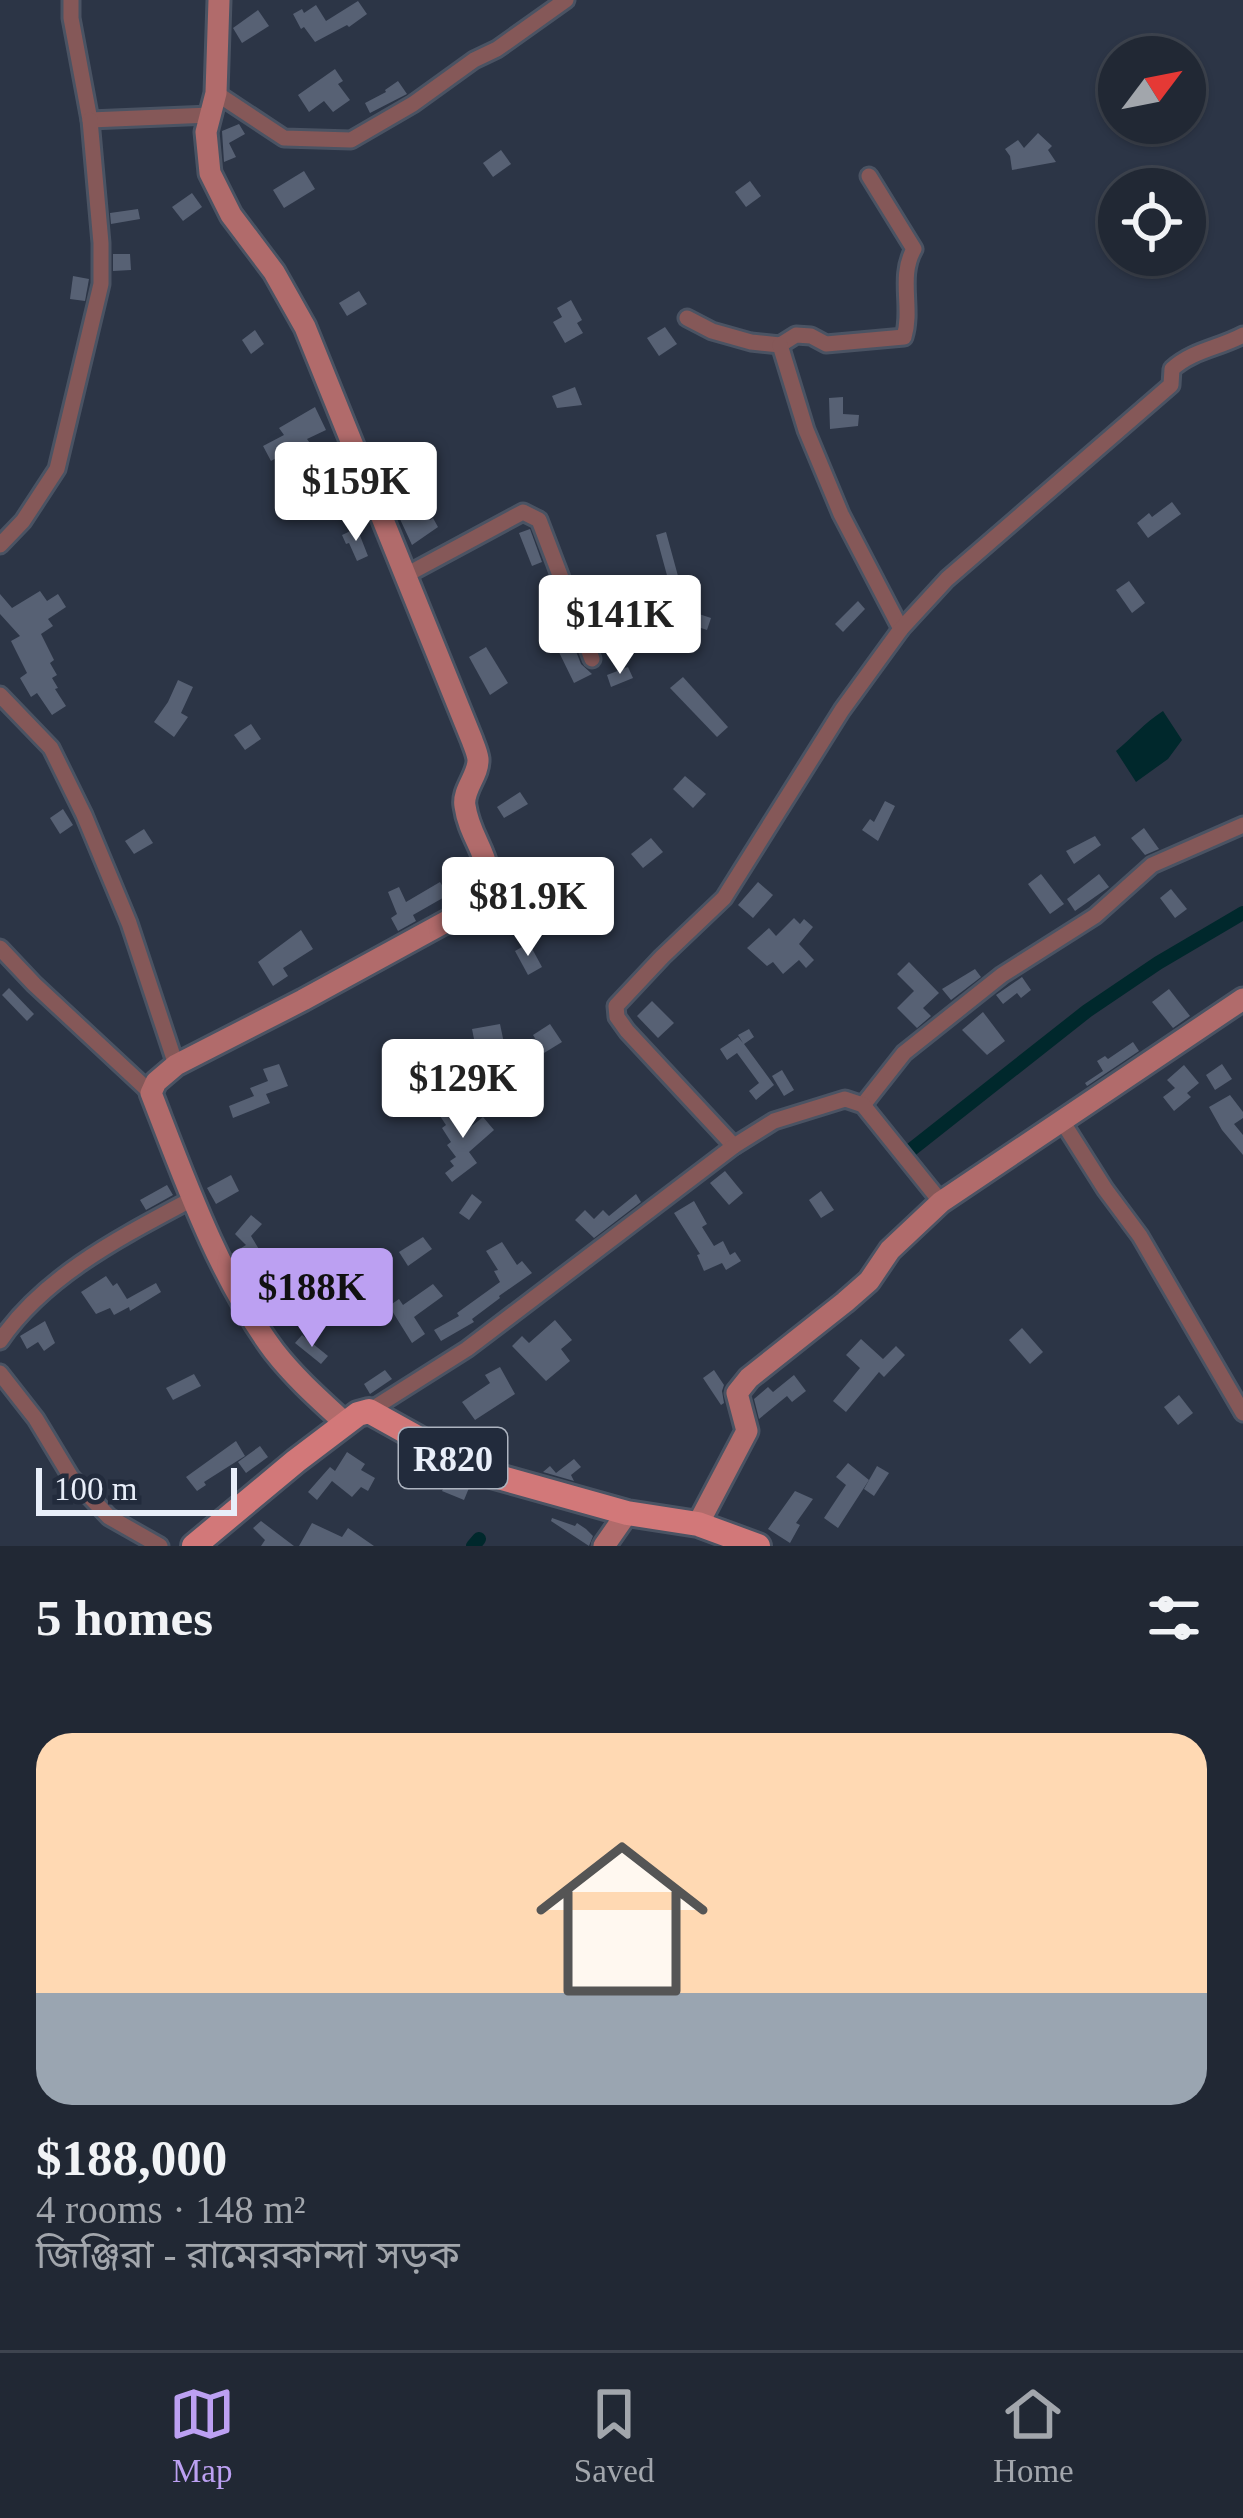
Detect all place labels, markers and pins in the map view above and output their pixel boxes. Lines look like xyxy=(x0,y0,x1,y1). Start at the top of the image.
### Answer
pin: $159K xyxy=(272,442,440,544)
pin: $141K xyxy=(536,575,704,677)
pin: $81.9K xyxy=(430,857,626,959)
pin: $129K xyxy=(379,1039,547,1141)
pin: $188K xyxy=(228,1248,396,1350)

